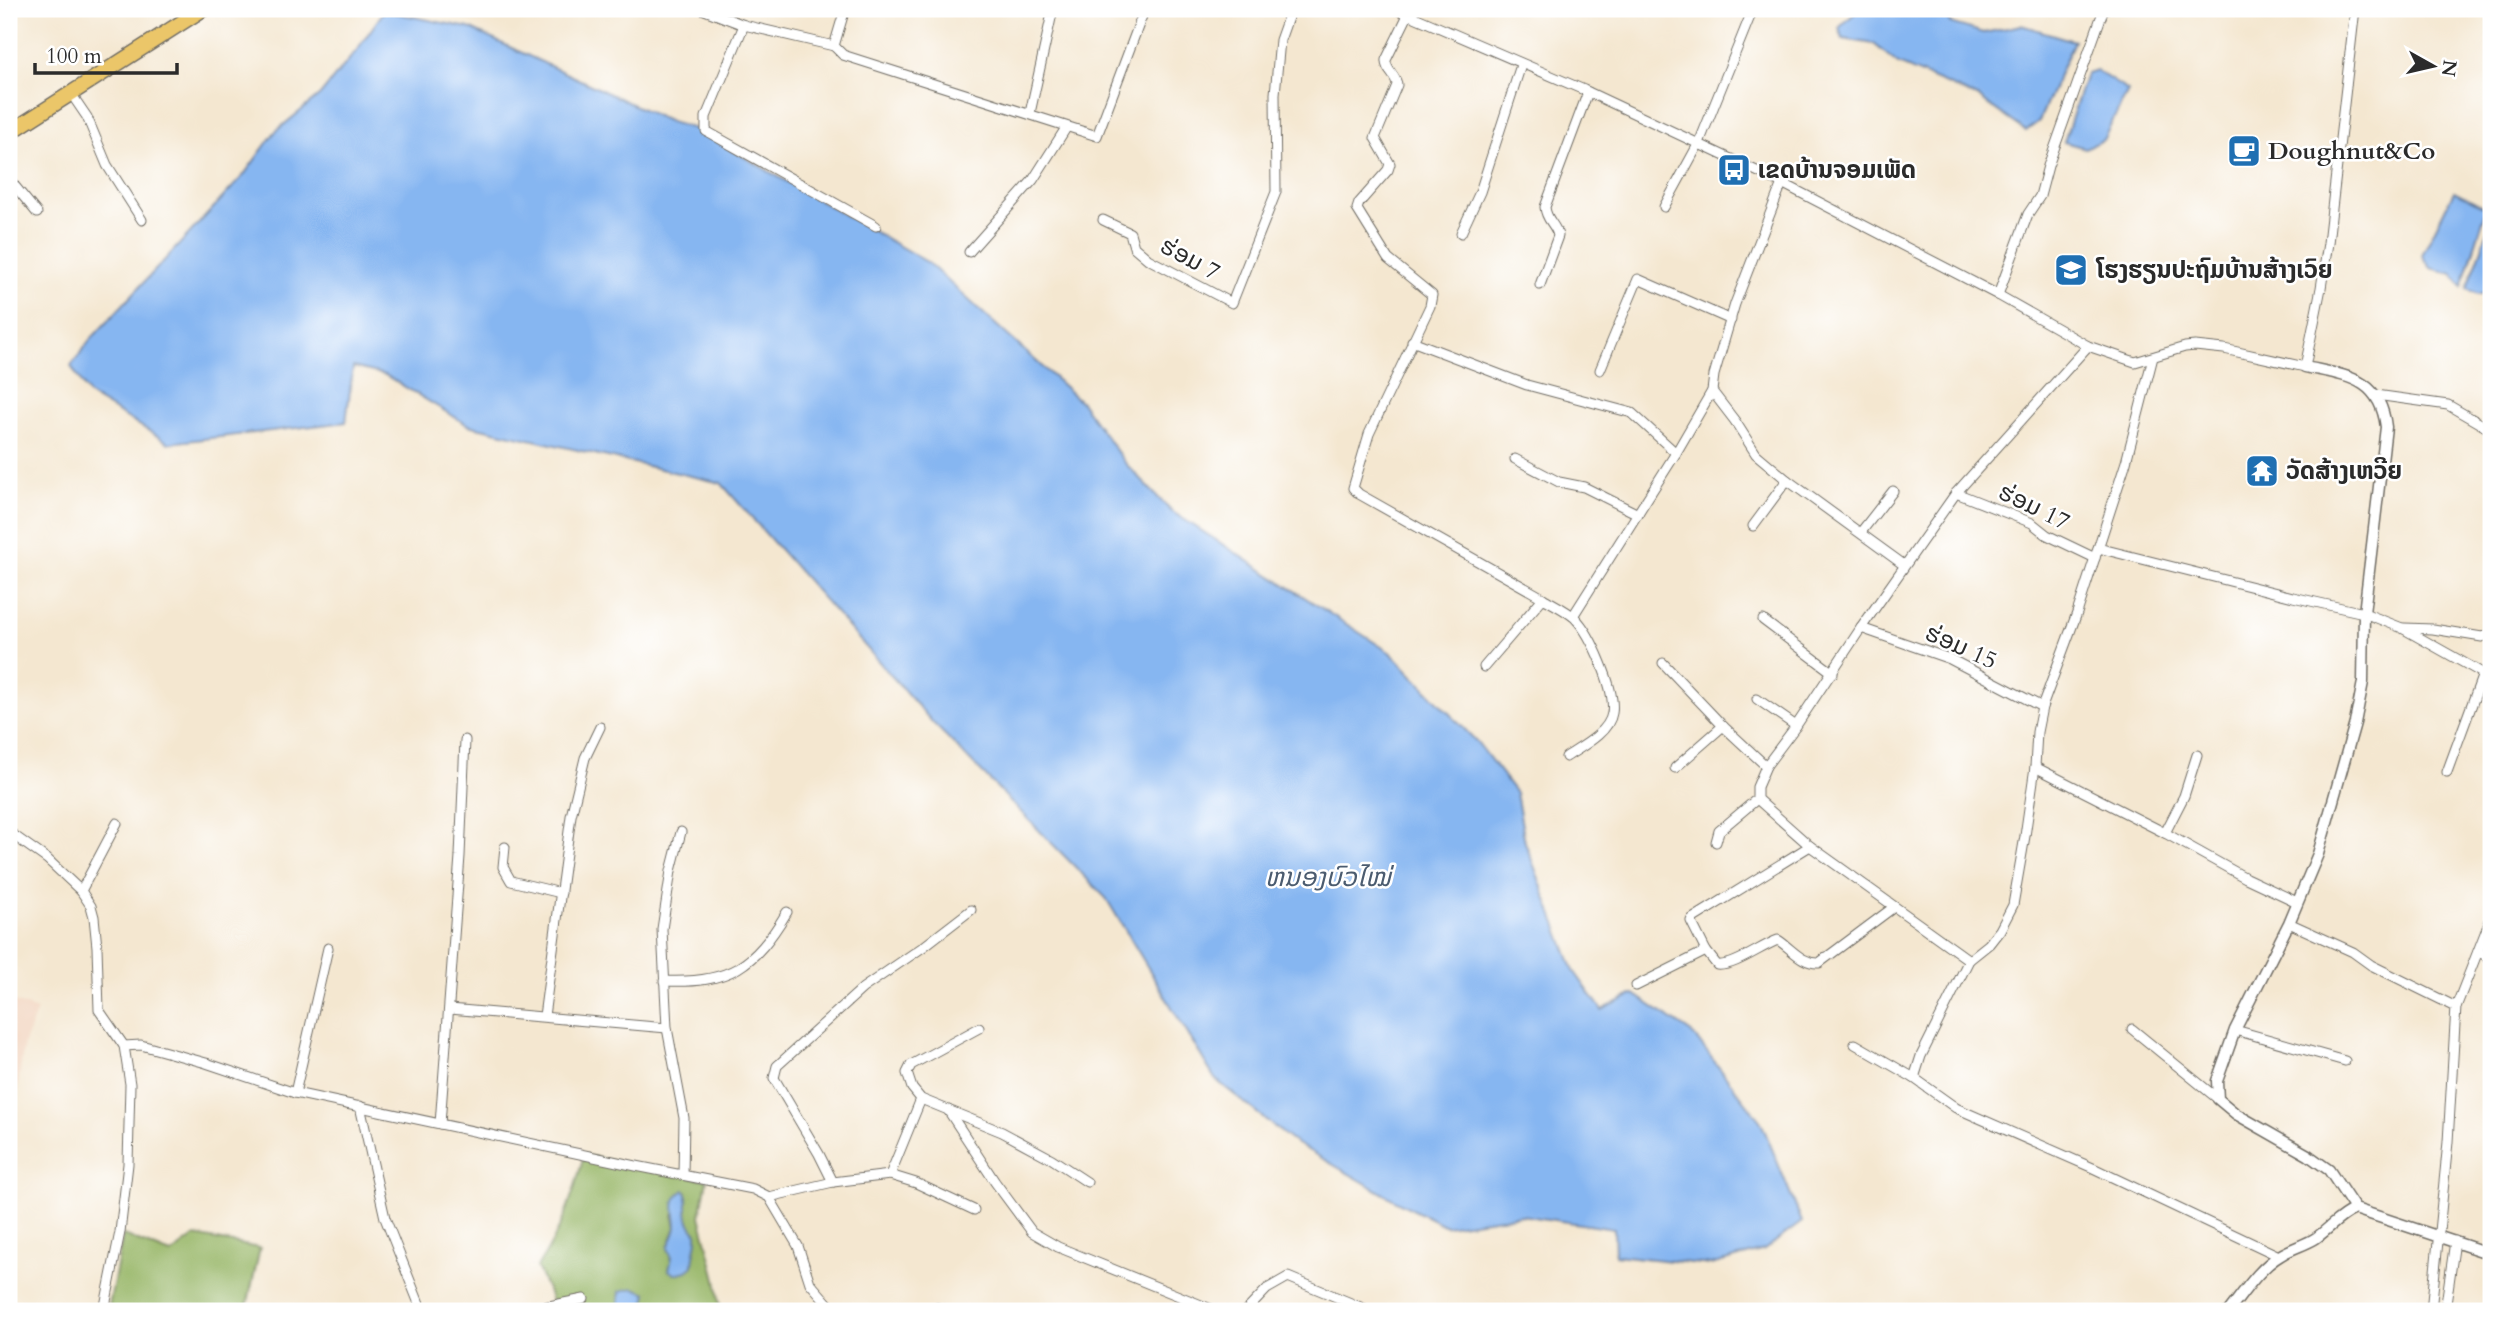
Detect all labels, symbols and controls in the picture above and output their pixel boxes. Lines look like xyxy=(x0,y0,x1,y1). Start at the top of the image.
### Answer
scale bar xyxy=(35,32,177,76)
north arrow xyxy=(2398,32,2468,102)
text: 100 m xyxy=(46,42,102,71)
text: N xyxy=(2435,58,2463,79)
cafe icon: Doughnut&Co xyxy=(2225,132,2263,170)
place label: Doughnut&Co xyxy=(2268,135,2435,168)
bus stop icon: ເຂດບ້ານຈອມເພັດ xyxy=(1715,151,1753,189)
place label: ເຂດບ້ານຈອມເພັດ xyxy=(1758,154,1916,187)
street label: ຮ່ອມ 7 xyxy=(1154,230,1226,288)
school or university icon: ໂຮງຮຽນປະຖົມບ້ານສ້າງເວົຍ xyxy=(2052,251,2090,289)
place label: ໂຮງຮຽນປະຖົມບ້ານສ້າງເວົຍ xyxy=(2095,254,2332,287)
temple icon: ວັດສ້າງເຫວີຍ xyxy=(2243,452,2281,490)
place label: ວັດສ້າງເຫວີຍ xyxy=(2286,455,2402,488)
street label: ຮ່ອມ 17 xyxy=(1993,476,2075,538)
street label: ຮ່ອມ 15 xyxy=(1920,617,2002,677)
water label: ຫນອງບົວໄໝ່ xyxy=(1265,860,1394,895)

